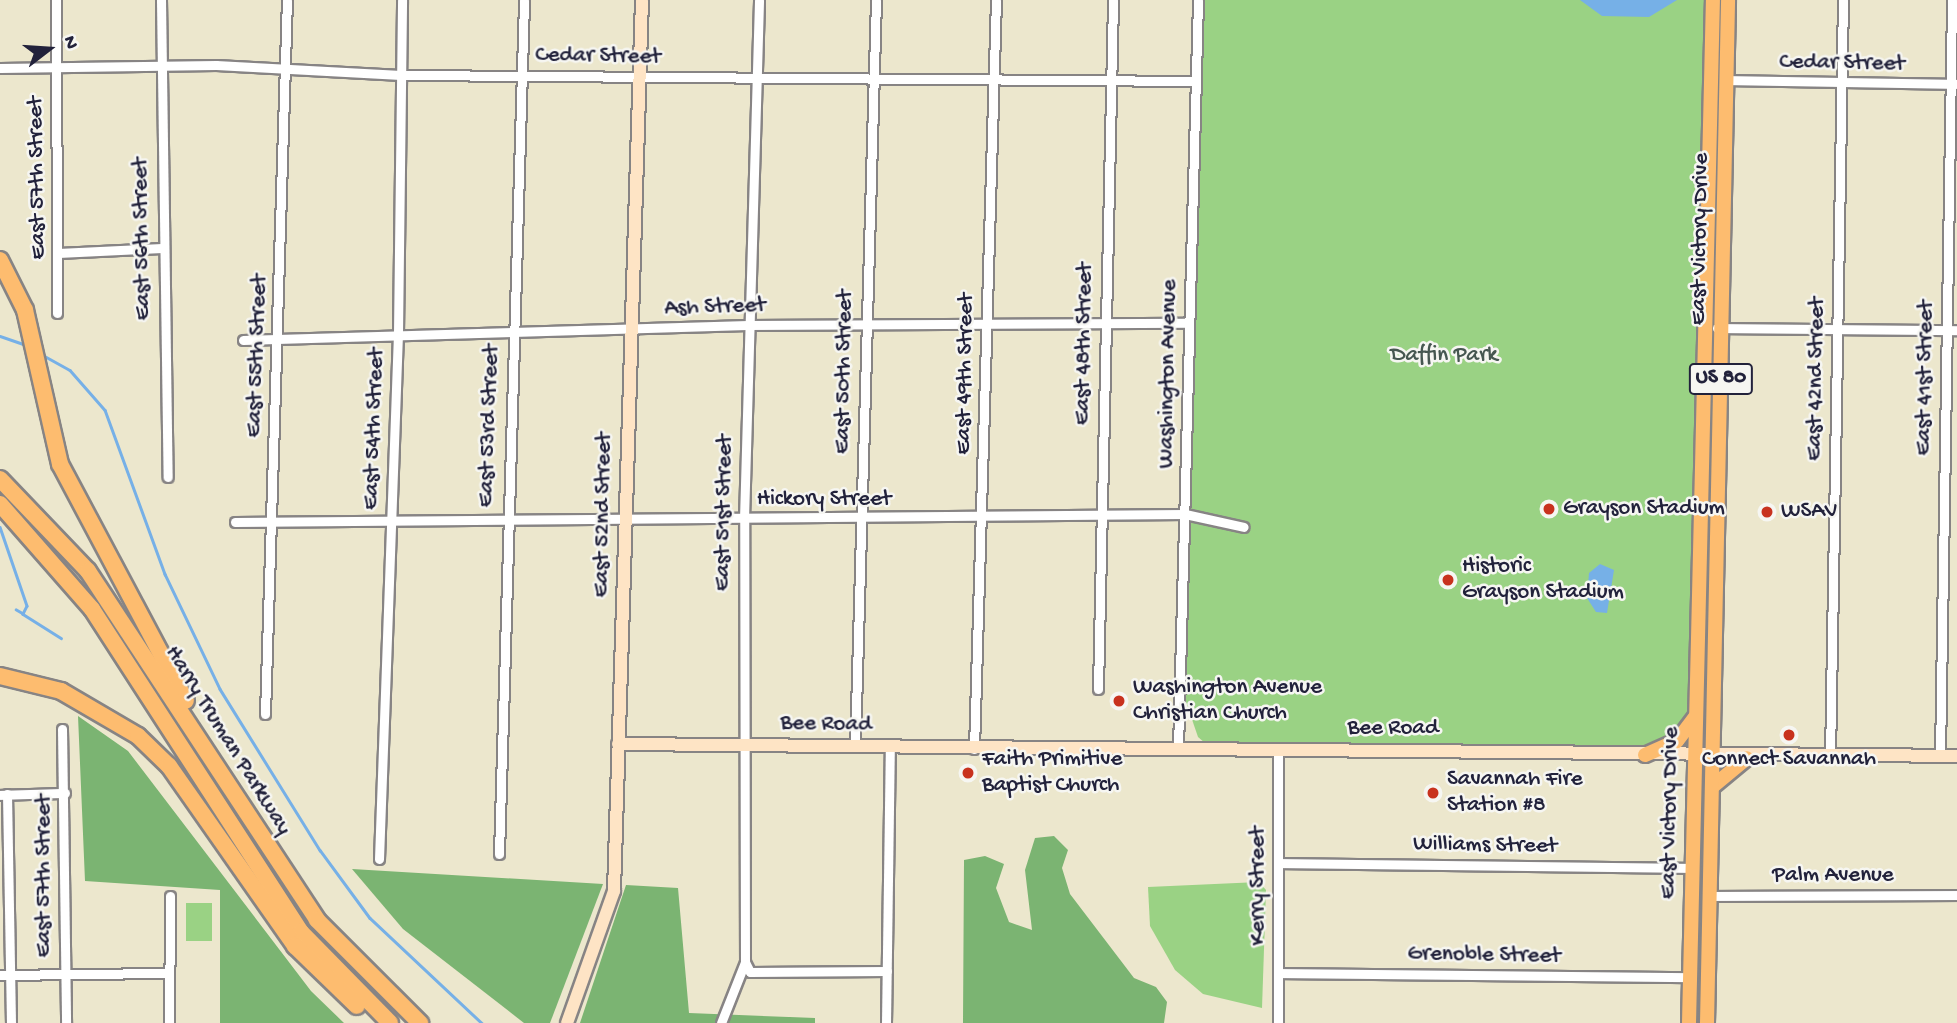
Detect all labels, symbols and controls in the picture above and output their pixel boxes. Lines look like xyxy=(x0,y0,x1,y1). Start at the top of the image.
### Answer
north arrow xyxy=(14,14,84,84)
text: N xyxy=(57,33,82,52)
street label: Cedar Street xyxy=(535,42,661,72)
street label: Cedar Street xyxy=(1779,49,1905,79)
street label: East 57th Street xyxy=(23,96,53,260)
street label: East Victory Drive xyxy=(1686,153,1716,325)
street label: East 56th Street xyxy=(128,157,158,321)
street label: East 48th Street xyxy=(1070,263,1100,425)
street label: East 55th Street xyxy=(241,274,275,438)
street label: Washington Avenue xyxy=(1154,279,1184,469)
street label: East 50th Street xyxy=(830,290,860,454)
street label: Ash Street xyxy=(664,292,766,324)
street label: East 49th Street xyxy=(951,293,981,455)
street label: East 42nd Street xyxy=(1802,297,1832,461)
street label: East 41st Street xyxy=(1911,300,1941,456)
park label: Daffin Park xyxy=(1390,342,1498,370)
street label: East 53rd Street xyxy=(473,344,507,508)
street label: East 54th Street xyxy=(358,348,392,510)
road number: US 80 xyxy=(1688,362,1754,396)
street label: East 52nd Street xyxy=(589,432,619,598)
street label: East 51st Street xyxy=(710,435,740,591)
street label: Hickory Street xyxy=(757,486,891,514)
place label: Grayson Stadium xyxy=(1563,495,1725,523)
place label: WSAV xyxy=(1781,498,1838,526)
marker: Grayson Stadium xyxy=(1541,501,1557,517)
marker: WSAV xyxy=(1759,504,1775,520)
place label: Historic Grayson Stadium xyxy=(1462,553,1624,607)
marker: Historic Grayson Stadium xyxy=(1440,572,1456,588)
street label: Harry Truman Parkway xyxy=(158,641,296,841)
place label: Washington Avenue Christian Church xyxy=(1133,674,1322,728)
marker: Washington Avenue Christian Church xyxy=(1111,693,1127,709)
street label: Bee Road xyxy=(780,710,872,740)
street label: Bee Road xyxy=(1347,715,1439,743)
street label: East Victory Drive xyxy=(1656,727,1686,899)
marker: Connect Savannah xyxy=(1781,727,1797,743)
place label: Faith Primitive Baptist Church xyxy=(982,746,1122,800)
place label: Connect Savannah xyxy=(1702,746,1876,774)
marker: Faith Primitive Baptist Church xyxy=(960,765,976,781)
place label: Savannah Fire Station #8 xyxy=(1447,766,1583,820)
marker: Savannah Fire Station #8 xyxy=(1425,785,1441,801)
street label: East 57th Street xyxy=(31,795,59,957)
street label: Kerry Street xyxy=(1245,827,1273,945)
street label: Williams Street xyxy=(1413,831,1557,861)
street label: Palm Avenue xyxy=(1772,862,1894,890)
street label: Grenoble Street xyxy=(1407,941,1561,971)

